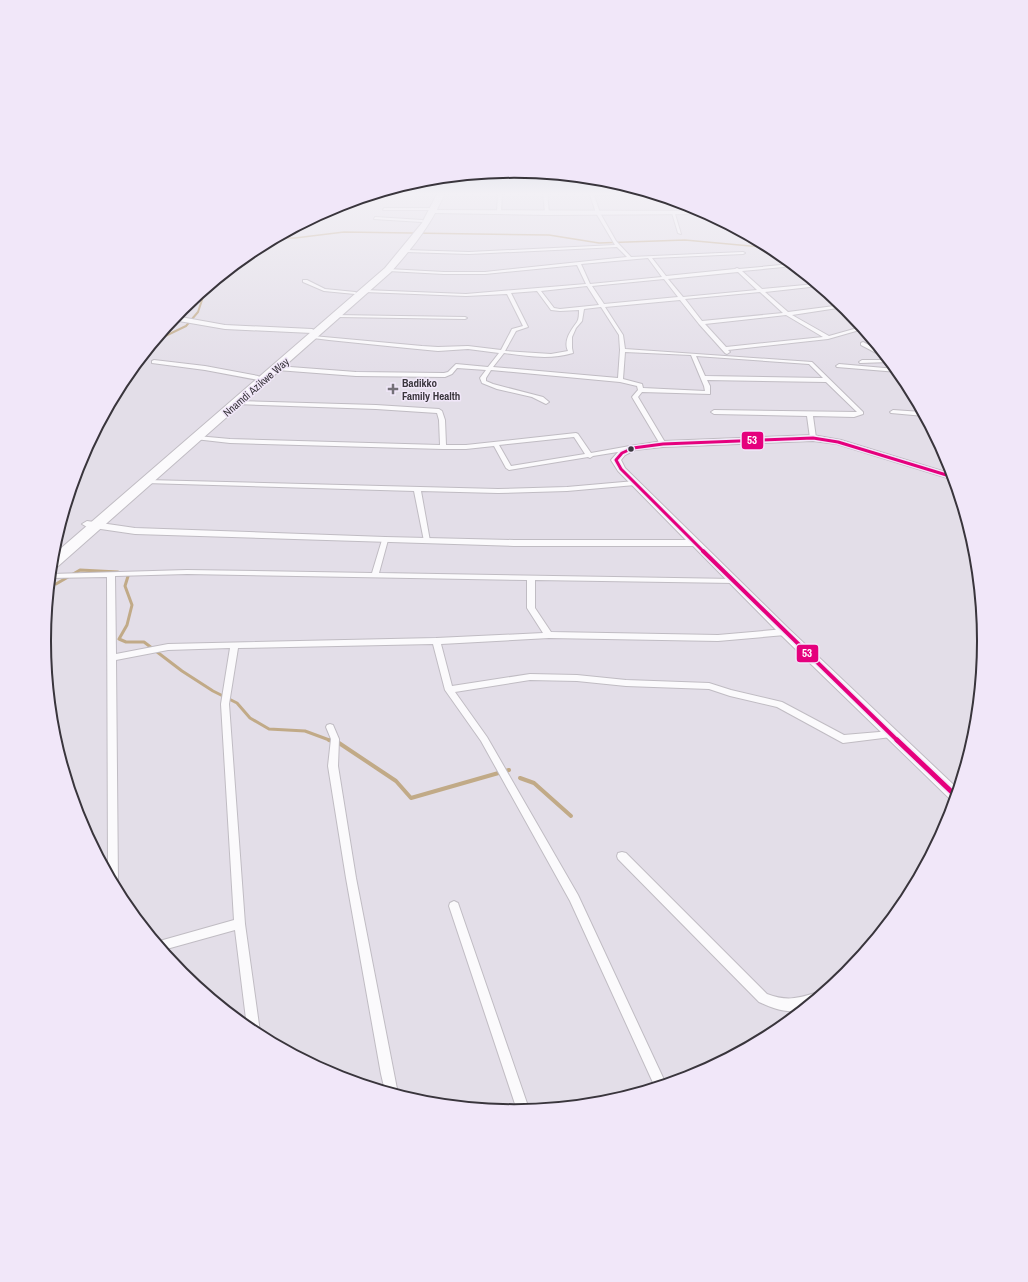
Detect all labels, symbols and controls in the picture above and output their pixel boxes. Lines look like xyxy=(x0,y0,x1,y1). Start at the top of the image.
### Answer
street label: Nnamdi Azikwe Way xyxy=(220,354,292,419)
place label: Badikko Family Health xyxy=(402,376,460,403)
marker: Badikko Family Health xyxy=(387,383,399,395)
line badge: 53 xyxy=(741,431,764,450)
text: 53 xyxy=(747,433,757,447)
unlabelled marker xyxy=(626,444,636,454)
line badge: 53 xyxy=(796,644,819,663)
text: 53 xyxy=(802,646,812,660)

